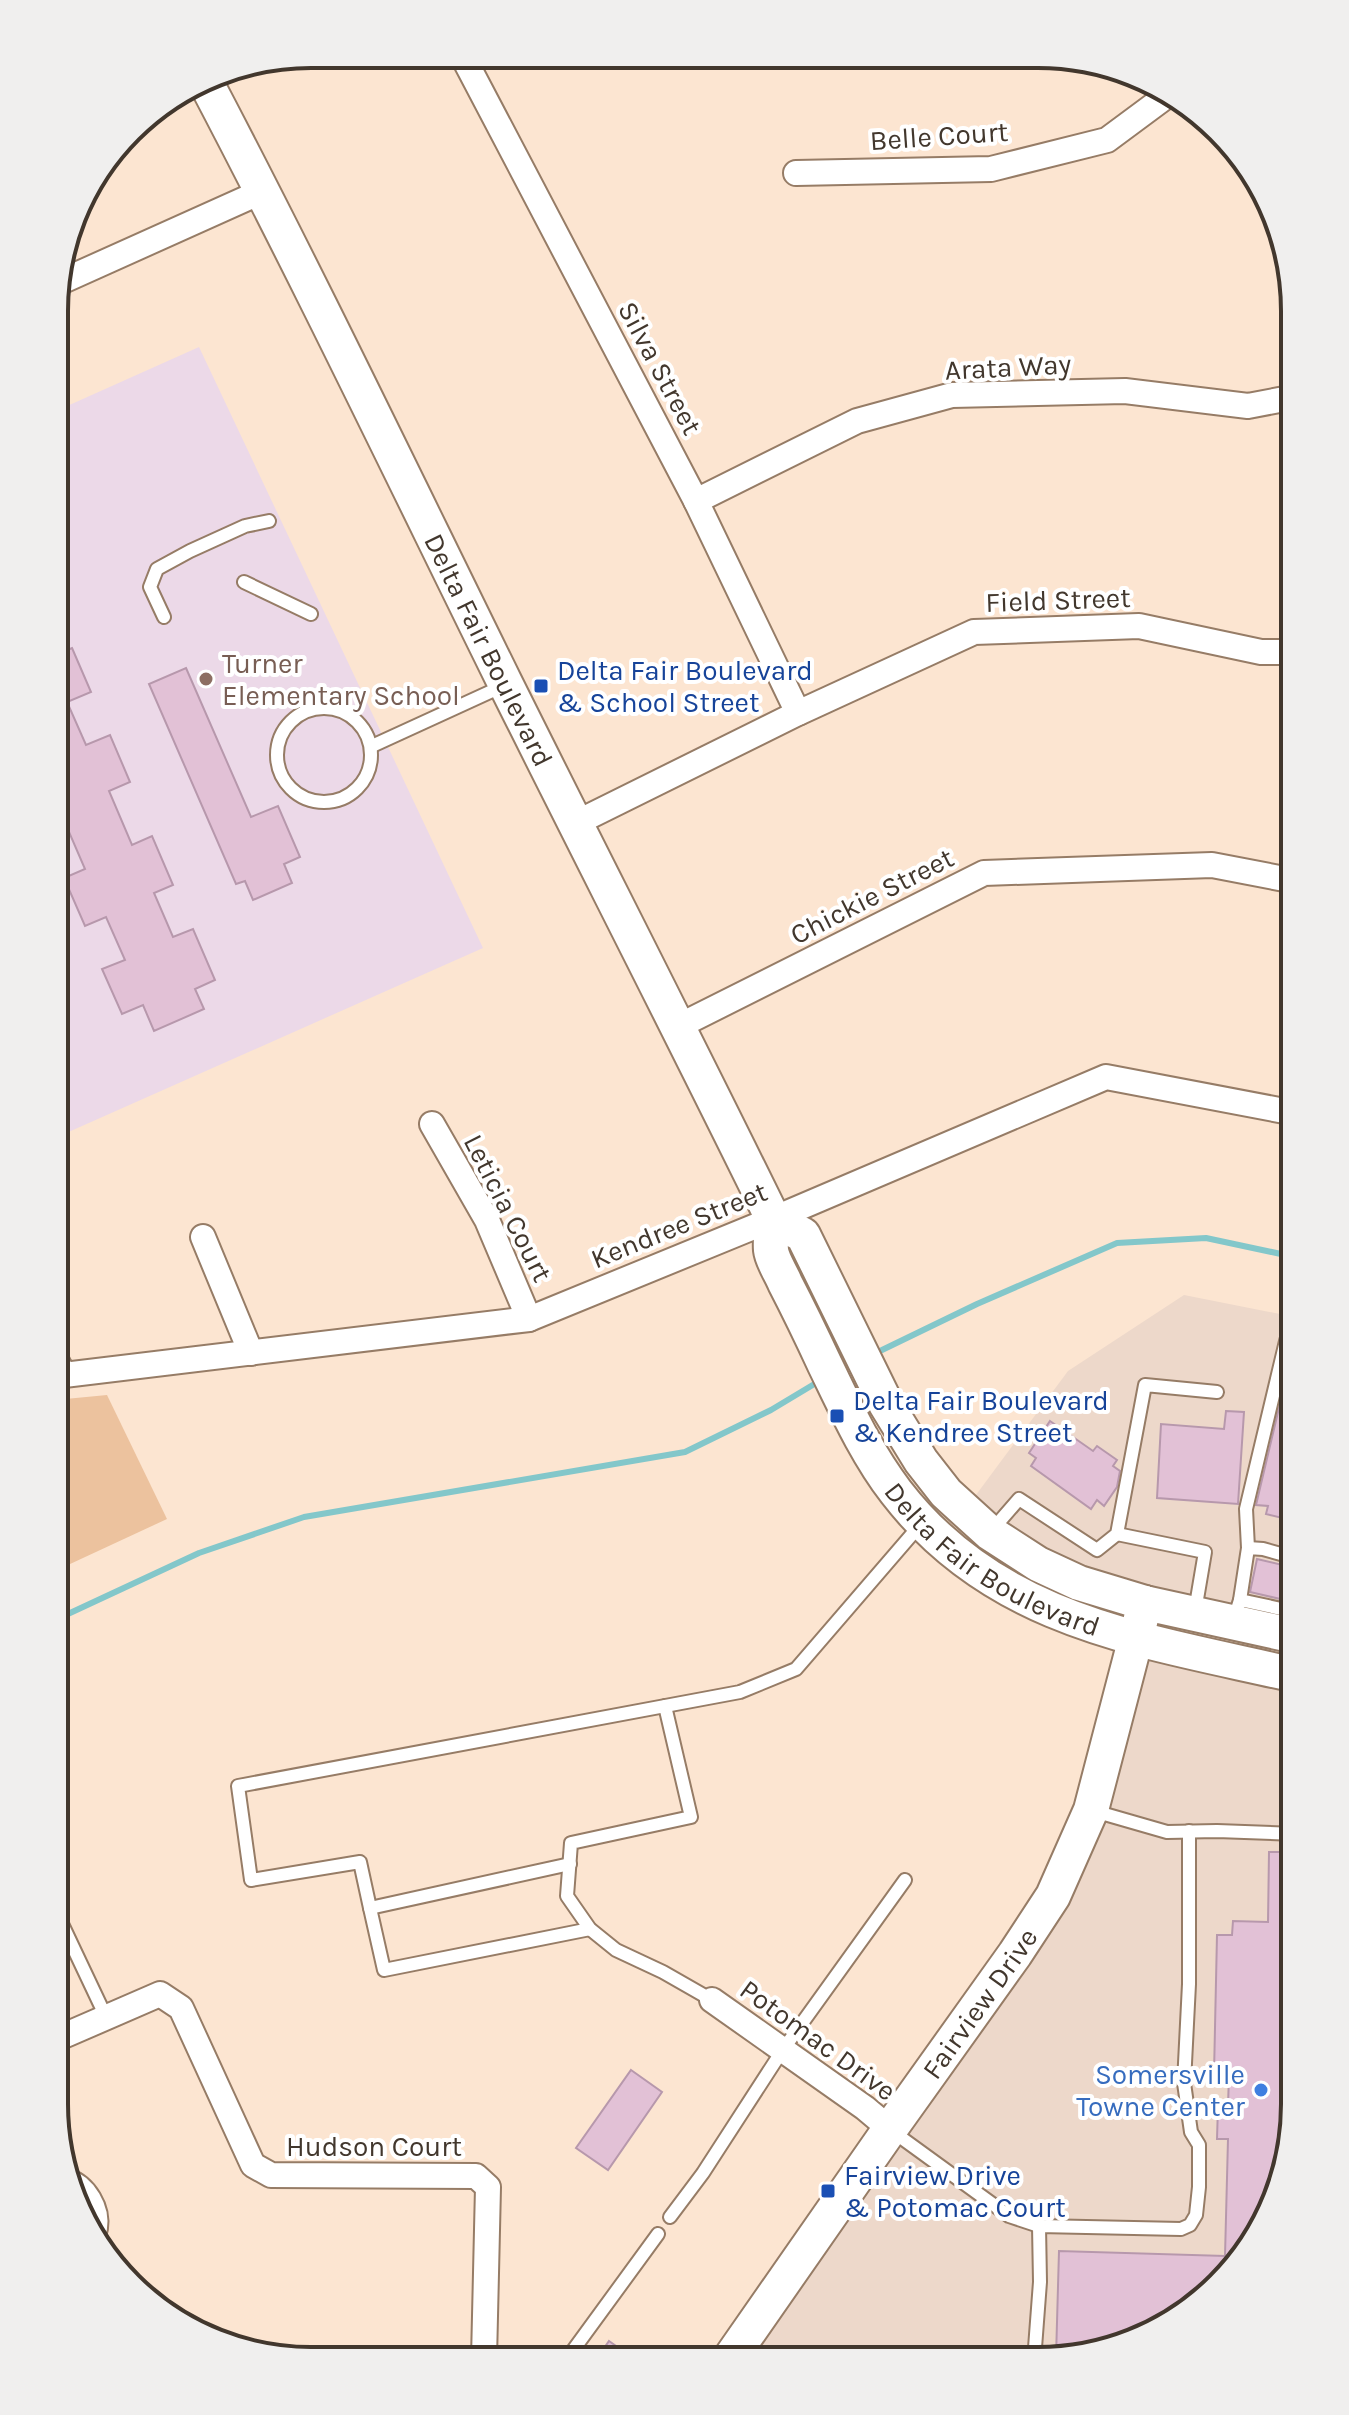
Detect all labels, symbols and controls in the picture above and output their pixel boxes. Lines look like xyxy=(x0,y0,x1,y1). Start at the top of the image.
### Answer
street label: Belle Court xyxy=(869,115,1009,157)
street label: Silva Street xyxy=(611,296,709,440)
street label: Arata Way xyxy=(944,347,1072,387)
street label: Delta Fair Boulevard xyxy=(418,528,560,772)
street label: Field Street xyxy=(985,581,1131,619)
place label: Turner Elementary School xyxy=(222,647,460,712)
place label: Delta Fair Boulevard & School Street xyxy=(557,654,813,719)
marker: Turner Elementary School xyxy=(197,670,215,688)
marker: Delta Fair Boulevard & School Street xyxy=(532,677,550,695)
street label: Chickie Street xyxy=(785,841,959,951)
street label: Leticia Court xyxy=(457,1129,559,1287)
street label: Kendree Street xyxy=(586,1175,772,1275)
place label: Delta Fair Boulevard & Kendree Street xyxy=(853,1384,1109,1449)
marker: Delta Fair Boulevard & Kendree Street xyxy=(828,1407,846,1425)
street label: Delta Fair Boulevard xyxy=(878,1475,1104,1643)
street label: Fairview Drive xyxy=(915,1922,1044,2085)
street label: Potomac Drive xyxy=(734,1972,902,2108)
place label: Somersville Towne Center xyxy=(1076,2058,1246,2123)
marker: Somersville Towne Center xyxy=(1252,2081,1270,2099)
street label: Hudson Court xyxy=(286,2130,462,2163)
place label: Fairview Drive & Potomac Court xyxy=(844,2159,1066,2224)
marker: Fairview Drive & Potomac Court xyxy=(819,2182,837,2200)

